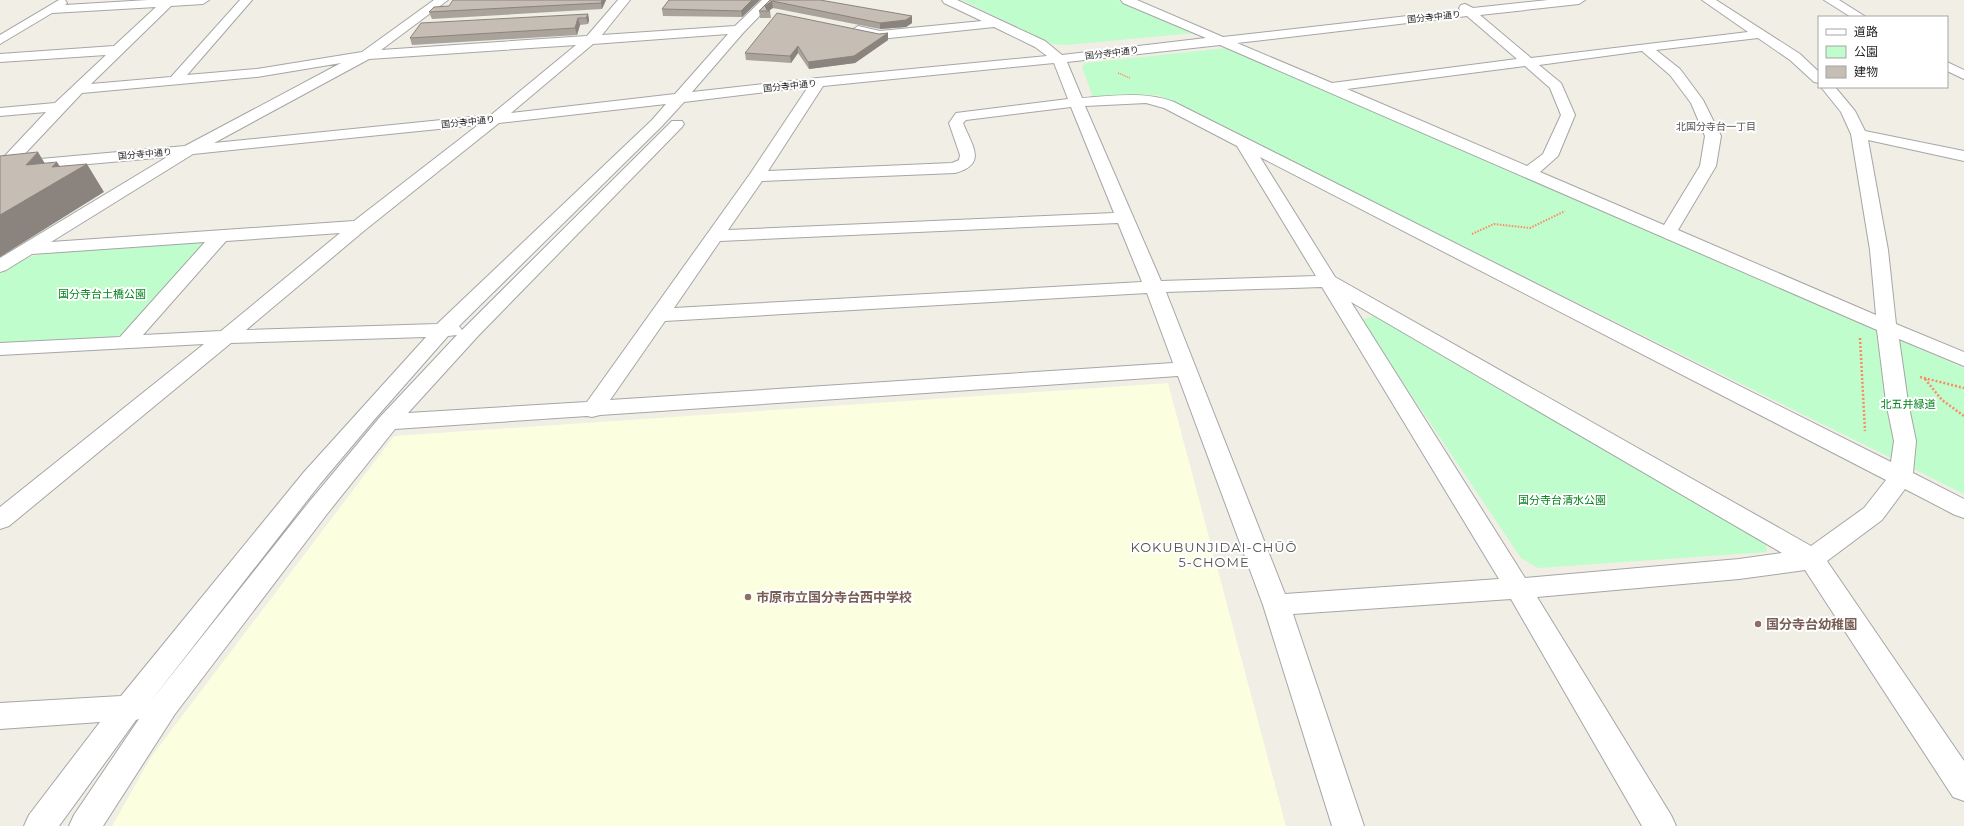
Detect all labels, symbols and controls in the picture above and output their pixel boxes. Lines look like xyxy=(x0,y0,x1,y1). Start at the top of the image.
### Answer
street label: 国分寺中通り xyxy=(1407,8,1461,25)
legend xyxy=(1818,16,1948,88)
text: 道路 xyxy=(1854,24,1878,39)
street label: 国分寺中通り xyxy=(1084,44,1139,61)
text: 公園 xyxy=(1854,44,1878,59)
text: 建物 xyxy=(1854,64,1878,79)
street label: 国分寺中通り xyxy=(763,77,817,94)
street label: 国分寺中通り xyxy=(441,113,495,130)
district label: 北国分寺台一丁目 xyxy=(1676,120,1756,133)
street label: 国分寺中通り xyxy=(118,146,172,161)
park label: 国分寺台土橋公園 xyxy=(58,287,146,301)
park label: 北五井緑道 xyxy=(1881,397,1936,411)
park label: 国分寺台清水公園 xyxy=(1518,493,1606,507)
district label: KOKUBUNJIDAI-CHŪŌ 5-CHOME xyxy=(1130,539,1298,570)
place label: 市原市立国分寺台西中学校 xyxy=(756,589,912,605)
marker: 市原市立国分寺台西中学校 xyxy=(743,592,753,602)
place label: 国分寺台幼稚園 xyxy=(1766,616,1857,632)
marker: 国分寺台幼稚園 xyxy=(1753,619,1763,629)

